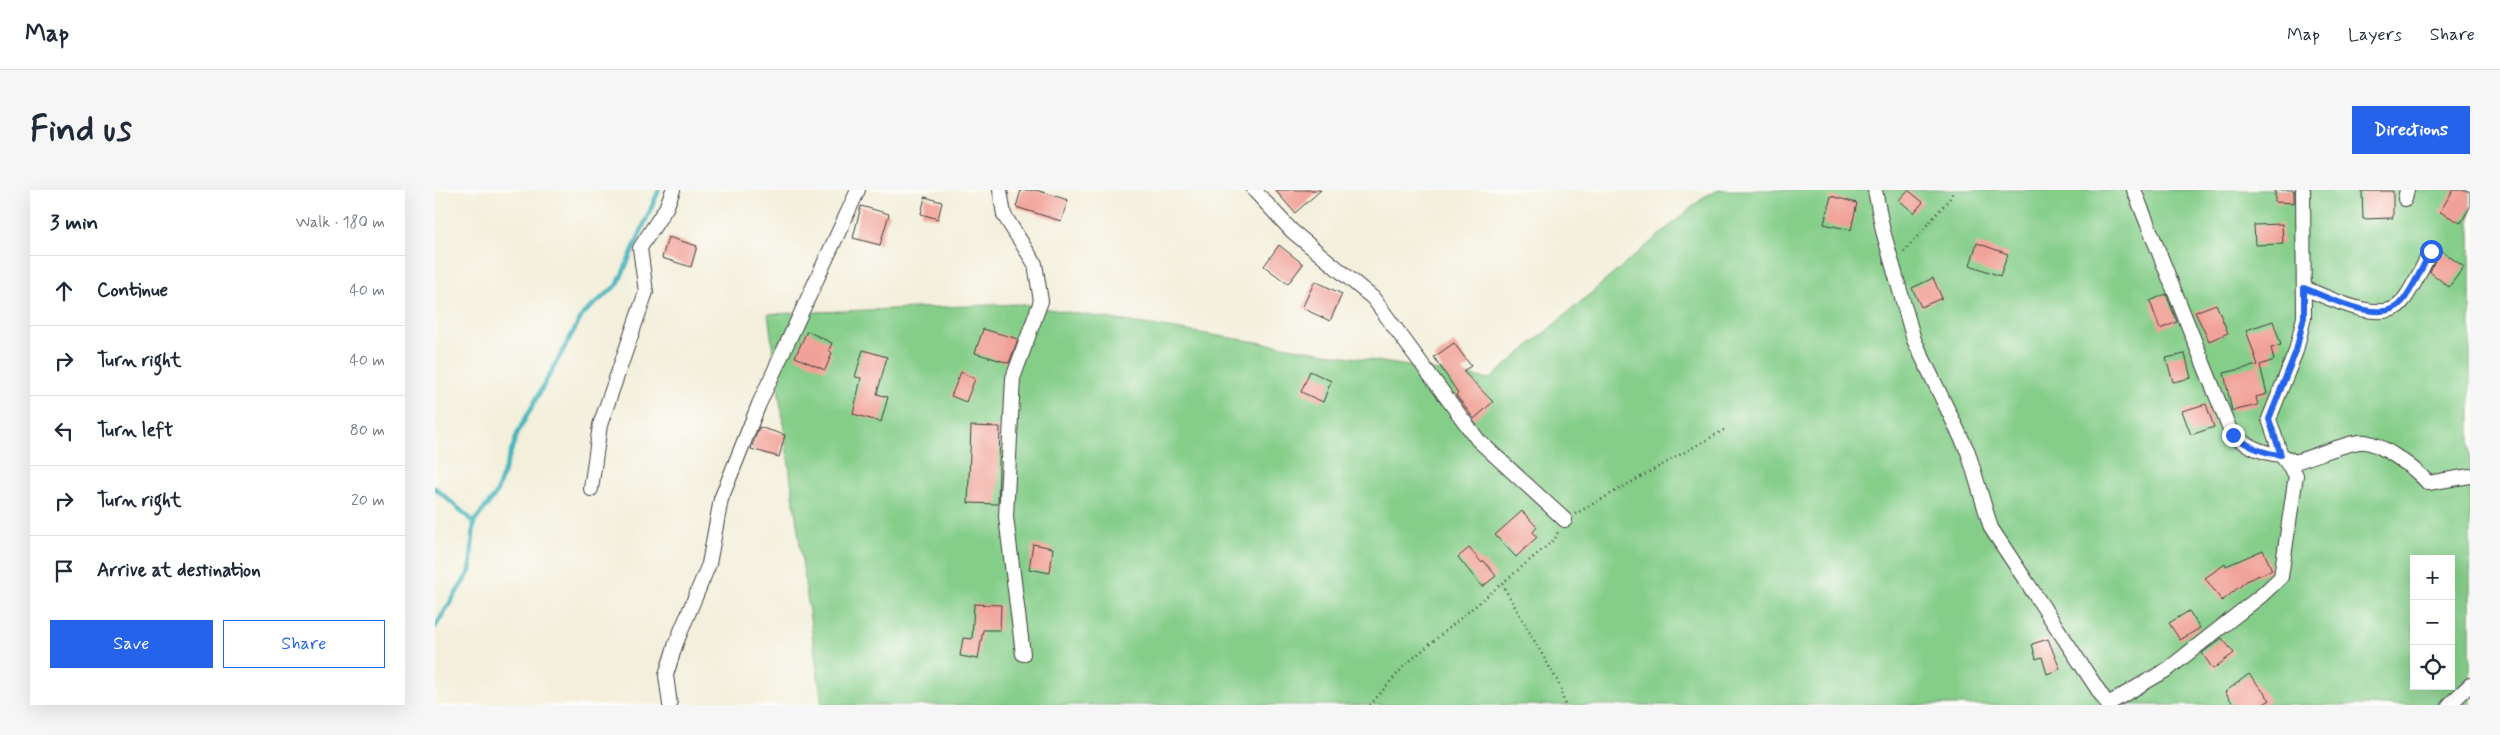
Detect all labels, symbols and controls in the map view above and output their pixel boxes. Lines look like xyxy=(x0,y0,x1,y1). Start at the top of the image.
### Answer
text: Map xyxy=(25,19,69,50)
text: Map xyxy=(2287,23,2320,47)
text: Layers xyxy=(2348,23,2402,47)
text: Share xyxy=(2430,23,2475,47)
button: Directions xyxy=(2352,106,2470,154)
text: Find us xyxy=(30,107,132,153)
text: 3 min xyxy=(50,209,98,237)
text: Walk · 180 m xyxy=(296,212,385,233)
route start xyxy=(2420,240,2443,263)
icon: ahead xyxy=(50,277,78,305)
text: Continue xyxy=(97,278,168,303)
text: 40 m xyxy=(349,280,385,301)
icon: right xyxy=(50,347,78,375)
text: Turn right xyxy=(97,348,181,373)
text: 40 m xyxy=(349,350,385,371)
icon: left xyxy=(50,417,78,445)
text: Turn left xyxy=(97,418,173,443)
text: 80 m xyxy=(350,420,385,441)
route end xyxy=(2222,424,2245,447)
icon: right xyxy=(50,487,78,515)
text: Turn right xyxy=(97,488,181,513)
text: 20 m xyxy=(351,490,385,511)
map controls xyxy=(2410,555,2455,690)
button: + xyxy=(2410,555,2455,600)
icon: arrive xyxy=(50,557,78,585)
text: Arrive at destination xyxy=(97,558,261,583)
button: − xyxy=(2410,600,2455,645)
button: Save xyxy=(50,620,213,668)
button: Share xyxy=(223,620,385,668)
button: locate xyxy=(2410,645,2455,690)

